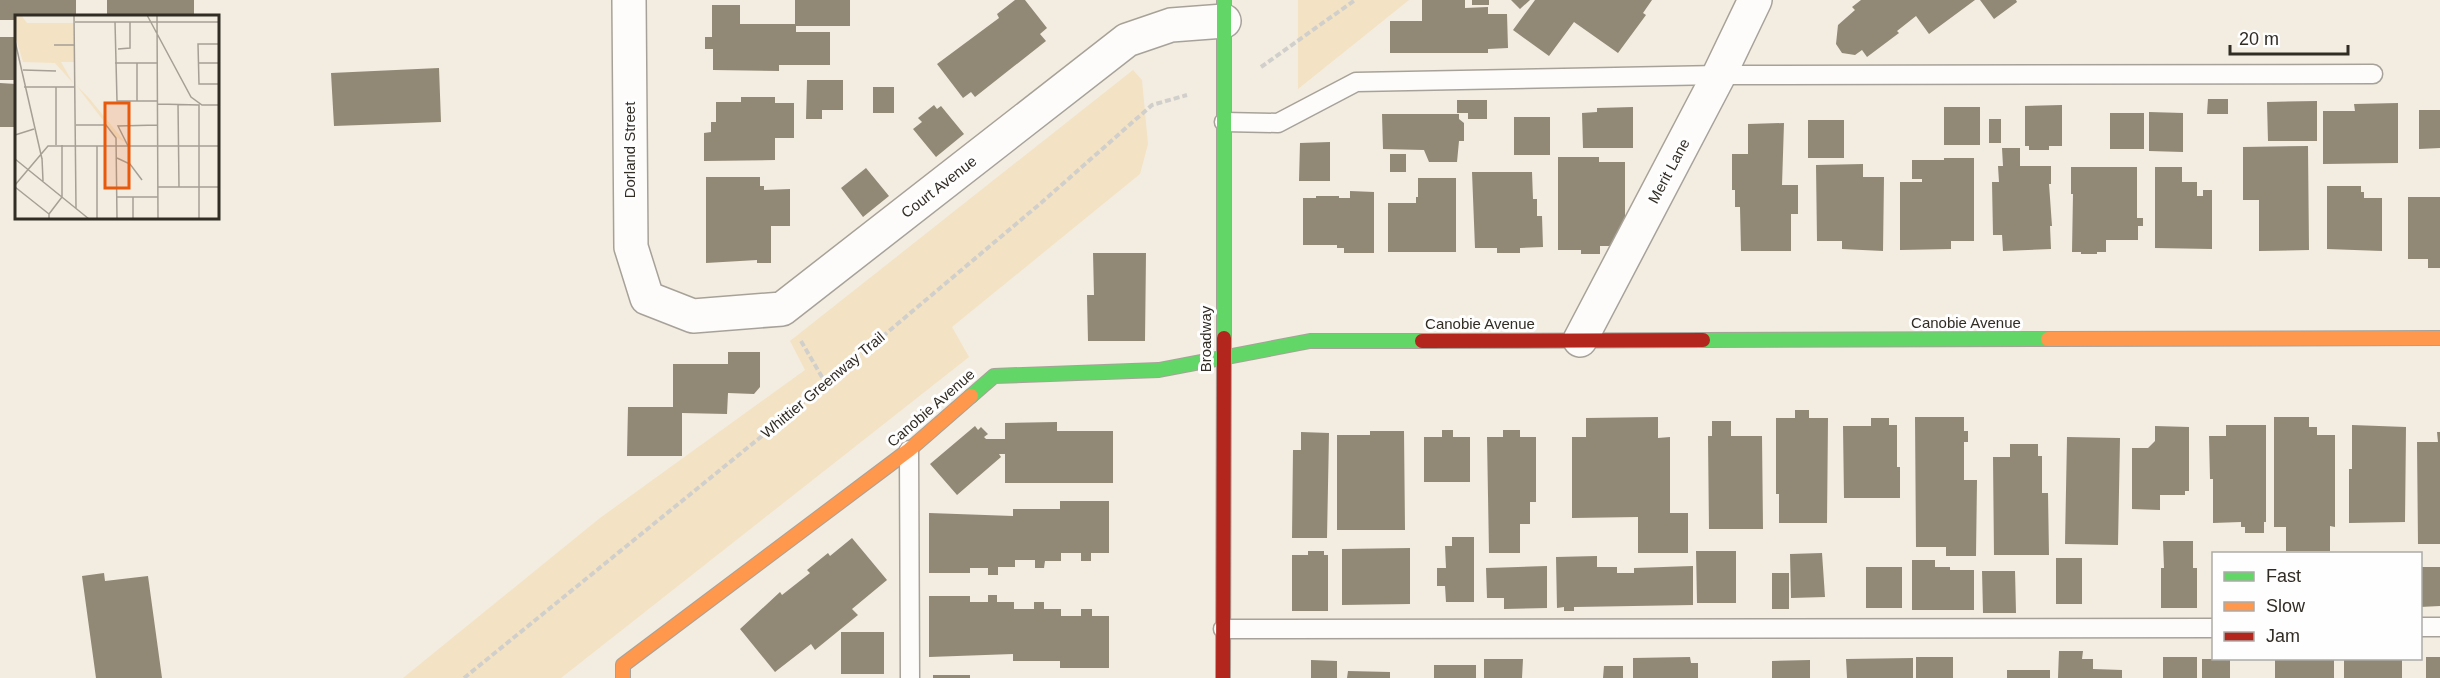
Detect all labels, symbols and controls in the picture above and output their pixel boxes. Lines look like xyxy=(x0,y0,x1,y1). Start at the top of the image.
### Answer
inset map xyxy=(15,15,219,219)
scale bar xyxy=(2230,18,2348,56)
text: 20 m xyxy=(2239,29,2279,49)
street label: Dorland Street xyxy=(621,101,638,198)
street label: Merit Lane xyxy=(1644,135,1693,206)
street label: Court Avenue xyxy=(898,152,980,221)
street label: Broadway xyxy=(1197,305,1214,372)
street label: Canobie Avenue xyxy=(1911,314,2021,331)
street label: Canobie Avenue xyxy=(1425,315,1535,332)
street label: Whittier Greenway Trail xyxy=(758,328,888,441)
street label: Canobie Avenue xyxy=(884,365,978,450)
legend xyxy=(2212,552,2422,660)
text: Fast xyxy=(2266,566,2301,586)
text: Slow xyxy=(2266,596,2306,616)
text: Jam xyxy=(2266,626,2300,646)

